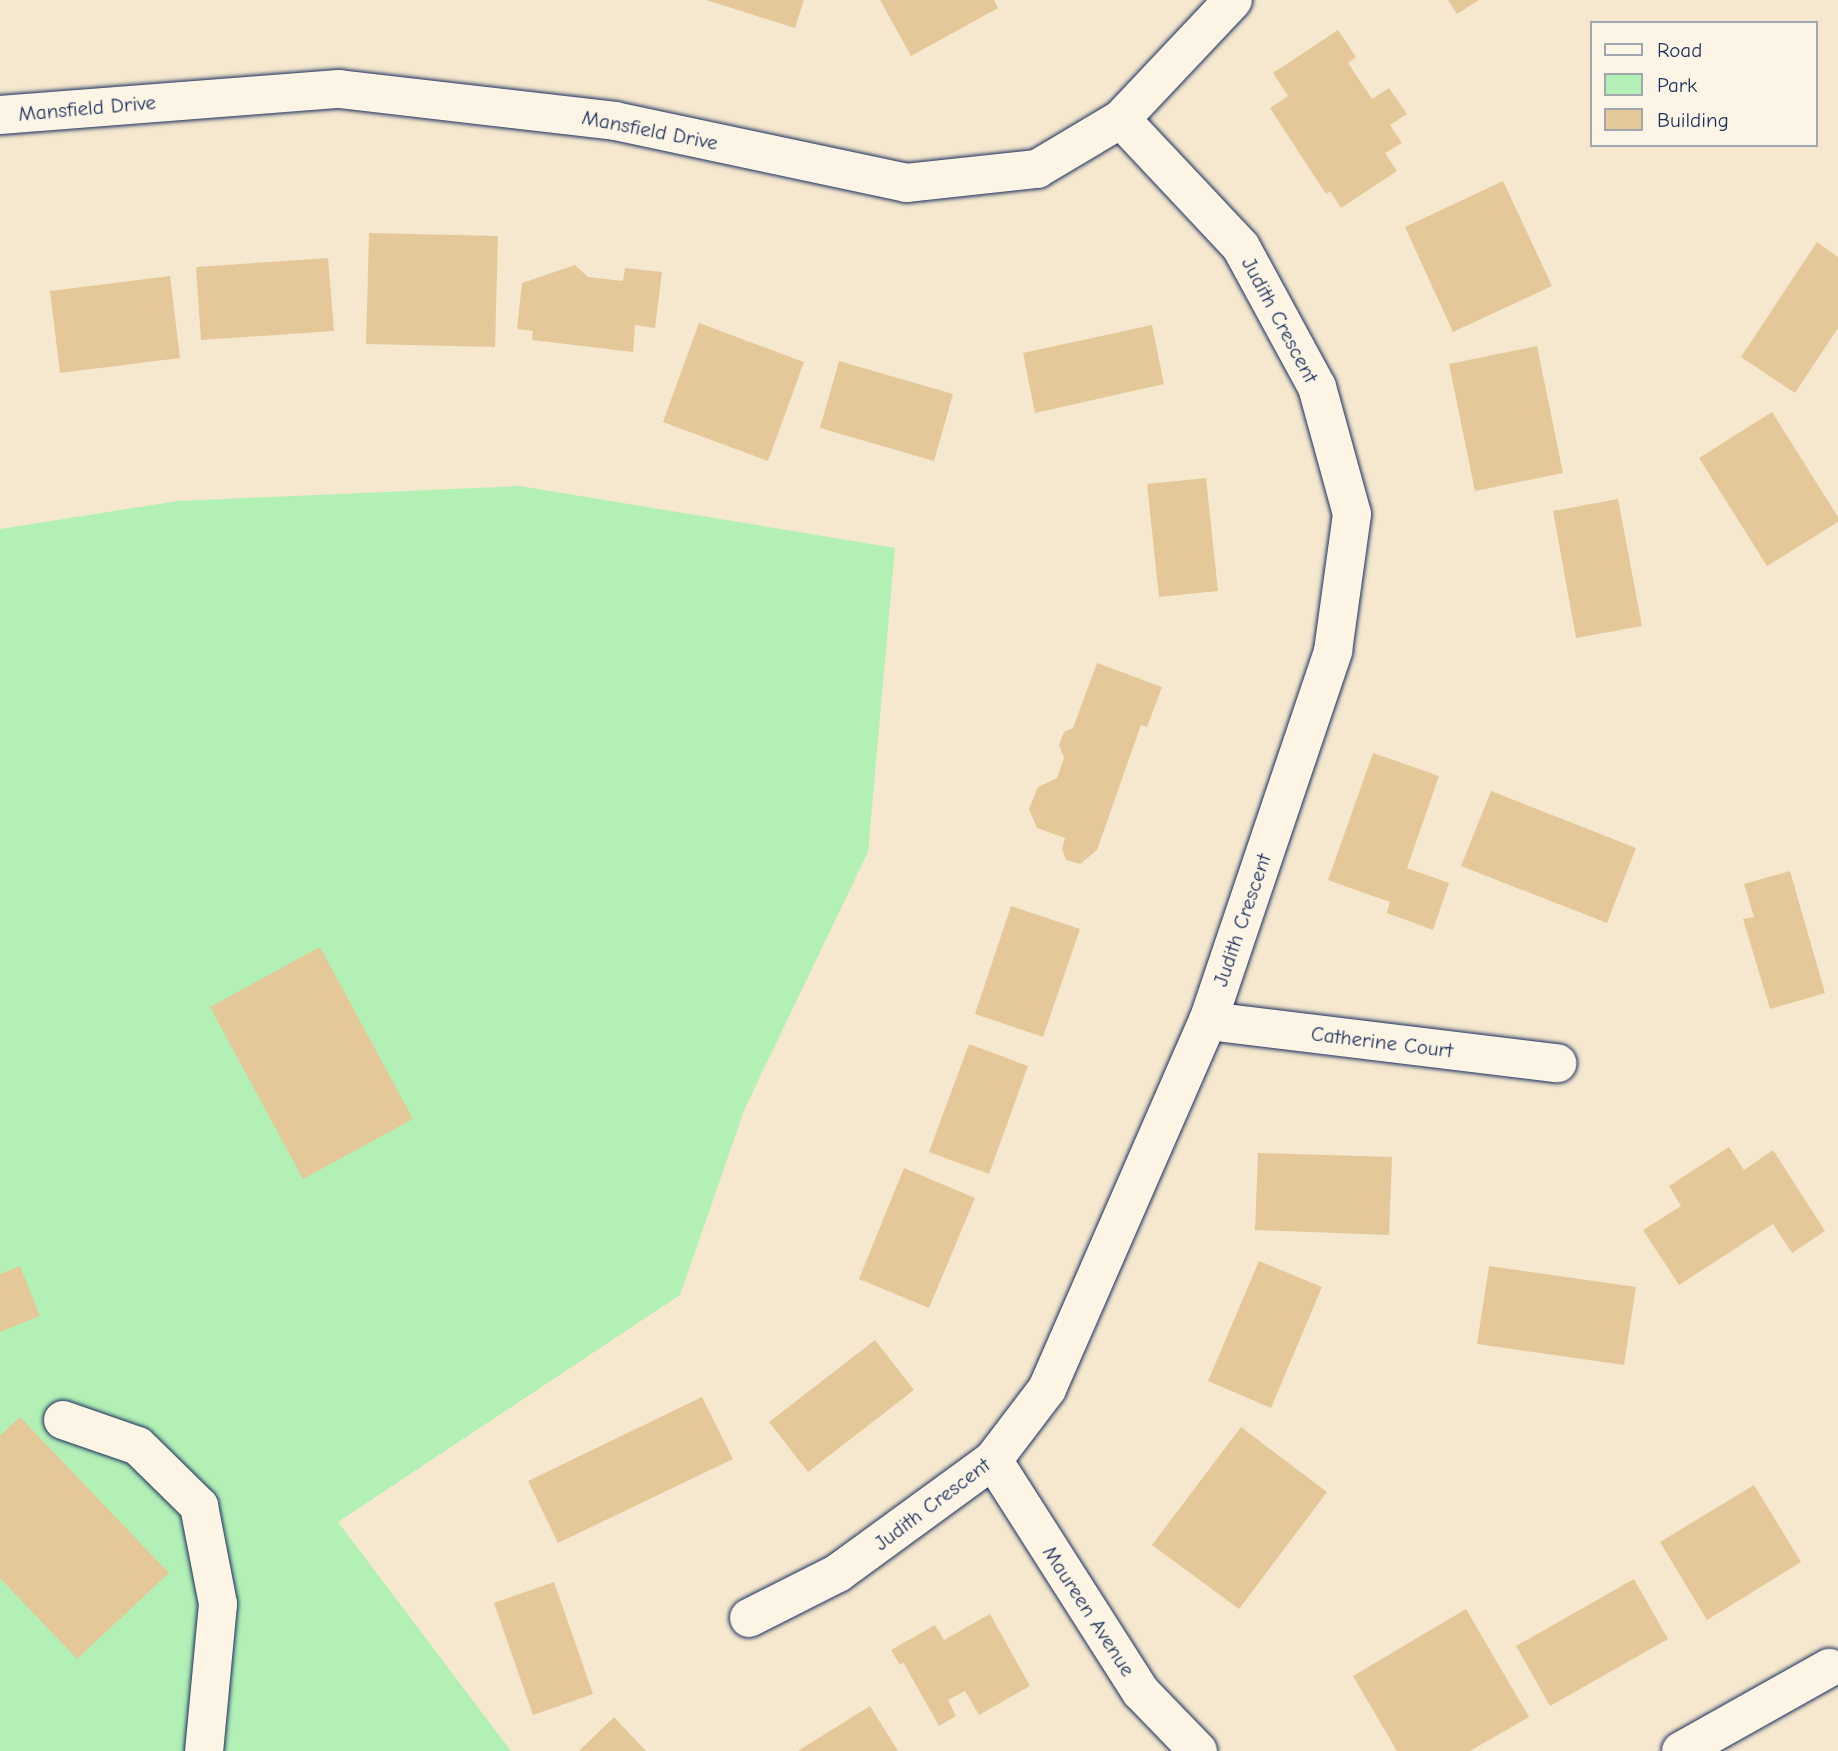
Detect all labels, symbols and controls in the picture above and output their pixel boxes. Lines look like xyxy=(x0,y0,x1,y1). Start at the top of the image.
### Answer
legend xyxy=(1590,21,1817,147)
text: Road xyxy=(1657,38,1702,62)
text: Park xyxy=(1657,73,1697,97)
street label: Mansfield Drive xyxy=(17,89,157,127)
street label: Mansfield Drive xyxy=(580,104,720,156)
text: Building xyxy=(1657,108,1729,132)
street label: Judith Crescent xyxy=(1236,253,1324,387)
street label: Judith Crescent xyxy=(1207,850,1277,990)
street label: Catherine Court xyxy=(1310,1021,1454,1063)
street label: Judith Crescent xyxy=(869,1452,995,1556)
street label: Maureen Avenue xyxy=(1037,1541,1141,1681)

